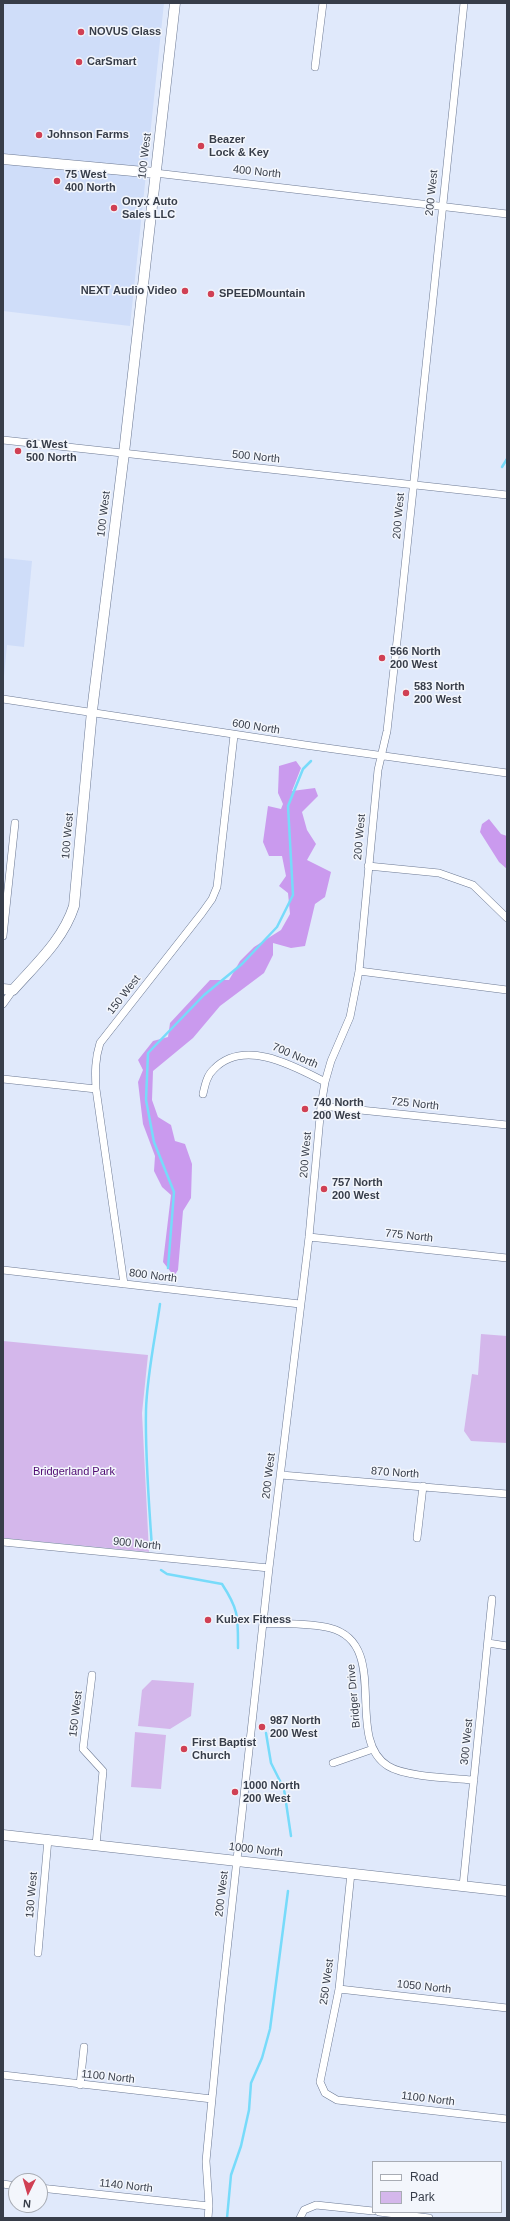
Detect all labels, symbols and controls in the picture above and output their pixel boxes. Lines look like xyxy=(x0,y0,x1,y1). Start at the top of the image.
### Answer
place label: NOVUS Glass xyxy=(89,25,161,39)
marker: NOVUS Glass xyxy=(76,27,86,37)
place label: CarSmart xyxy=(87,55,137,69)
marker: CarSmart xyxy=(74,57,84,67)
place label: Johnson Farms xyxy=(47,128,129,142)
marker: Johnson Farms xyxy=(34,130,44,140)
street label: 100 West xyxy=(136,132,154,180)
place label: Beazer Lock & Key xyxy=(209,133,269,159)
marker: Beazer Lock & Key xyxy=(196,141,206,151)
street label: 400 North xyxy=(232,163,282,181)
place label: 75 West 400 North xyxy=(65,168,116,194)
street label: 200 West xyxy=(423,169,441,217)
marker: 75 West 400 North xyxy=(52,176,62,186)
place label: Onyx Auto Sales LLC xyxy=(122,195,178,221)
marker: Onyx Auto Sales LLC xyxy=(109,203,119,213)
place label: NEXT Audio Video xyxy=(81,284,177,298)
marker: NEXT Audio Video xyxy=(180,286,190,296)
place label: SPEEDMountain xyxy=(219,287,305,301)
marker: SPEEDMountain xyxy=(206,289,216,299)
place label: 61 West 500 North xyxy=(26,438,77,464)
marker: 61 West 500 North xyxy=(13,446,23,456)
street label: 500 North xyxy=(231,448,281,466)
street label: 100 West xyxy=(95,490,113,538)
street label: 200 West xyxy=(390,492,408,540)
place label: 566 North 200 West xyxy=(390,645,441,671)
marker: 566 North 200 West xyxy=(377,653,387,663)
place label: 583 North 200 West xyxy=(414,680,465,706)
marker: 583 North 200 West xyxy=(401,688,411,698)
street label: 600 North xyxy=(231,717,281,737)
street label: 100 West xyxy=(59,812,77,860)
street label: 200 West xyxy=(351,813,369,861)
street label: 150 West xyxy=(105,973,143,1017)
street label: 700 North xyxy=(270,1040,320,1072)
street label: 725 North xyxy=(390,1095,440,1113)
place label: 740 North 200 West xyxy=(313,1096,364,1122)
marker: 740 North 200 West xyxy=(300,1104,310,1114)
street label: 200 West xyxy=(297,1131,315,1179)
place label: 757 North 200 West xyxy=(332,1176,383,1202)
marker: 757 North 200 West xyxy=(319,1184,329,1194)
street label: 775 North xyxy=(384,1227,434,1245)
street label: 800 North xyxy=(128,1267,178,1285)
street label: 200 West xyxy=(260,1452,278,1500)
park label: Bridgerland Park xyxy=(33,1465,115,1479)
street label: 870 North xyxy=(370,1465,420,1481)
street label: 900 North xyxy=(112,1535,162,1553)
place label: Kubex Fitness xyxy=(216,1613,291,1627)
marker: Kubex Fitness xyxy=(203,1615,213,1625)
street label: Bridger Drive xyxy=(345,1663,363,1729)
street label: 150 West xyxy=(67,1690,85,1738)
place label: 987 North 200 West xyxy=(270,1714,321,1740)
street label: 300 West xyxy=(458,1718,476,1766)
marker: 987 North 200 West xyxy=(257,1722,267,1732)
place label: First Baptist Church xyxy=(192,1736,256,1762)
marker: First Baptist Church xyxy=(179,1744,189,1754)
place label: 1000 North 200 West xyxy=(243,1779,300,1805)
marker: 1000 North 200 West xyxy=(230,1787,240,1797)
street label: 1000 North xyxy=(228,1840,284,1860)
street label: 200 West xyxy=(213,1870,231,1918)
street label: 130 West xyxy=(23,1871,41,1919)
street label: 250 West xyxy=(317,1958,337,2006)
street label: 1050 North xyxy=(396,1978,452,1996)
street label: 1100 North xyxy=(81,2068,135,2086)
street label: 1100 North xyxy=(401,2089,455,2109)
legend xyxy=(372,2161,502,2213)
text: Road xyxy=(410,2170,439,2184)
north arrow xyxy=(8,2173,48,2213)
street label: 1140 North xyxy=(99,2177,153,2195)
text: Park xyxy=(410,2190,435,2204)
text: N xyxy=(23,2198,32,2210)

